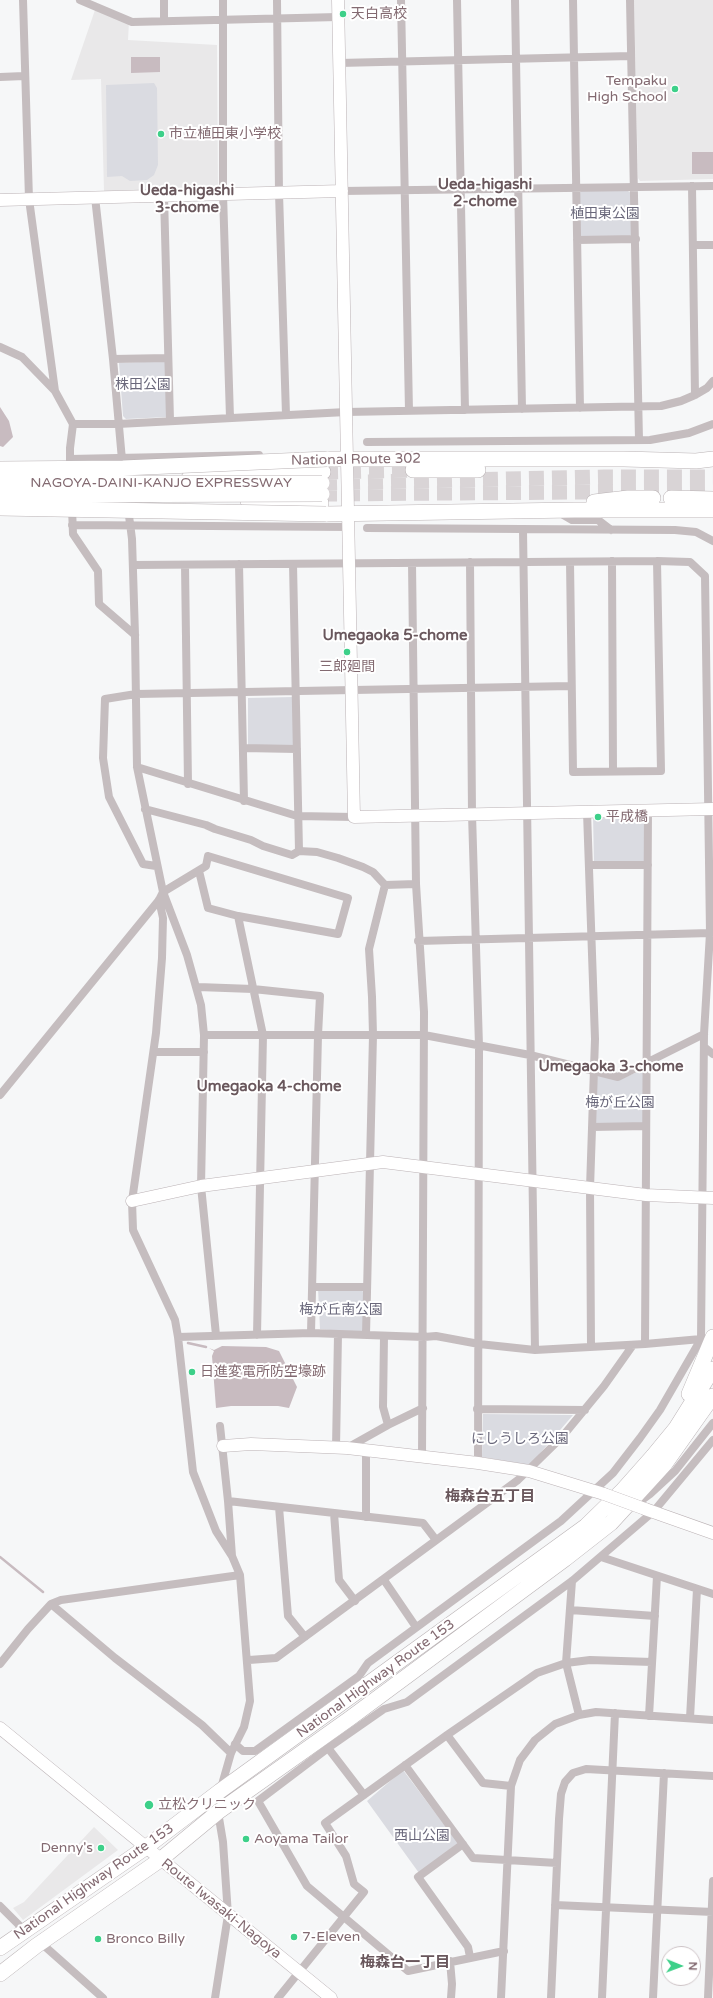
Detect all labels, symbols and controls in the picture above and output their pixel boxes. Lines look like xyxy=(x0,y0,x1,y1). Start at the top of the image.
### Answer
place label: 天白高校 xyxy=(351,6,407,22)
marker: 天白高校 xyxy=(338,9,348,19)
place label: Tempaku High School xyxy=(587,73,667,106)
marker: Tempaku High School xyxy=(670,84,680,94)
place label: 市立植田東小学校 xyxy=(169,126,281,142)
marker: 市立植田東小学校 xyxy=(156,129,166,139)
district label: Ueda-higashi 2-chome xyxy=(438,176,532,211)
district label: Ueda-higashi 3-chome xyxy=(140,182,234,217)
park label: 植田東公園 xyxy=(570,206,640,222)
park label: 株田公園 xyxy=(115,377,171,393)
street label: National Route 302 xyxy=(291,450,421,470)
street label: NAGOYA-DAINI-KANJO EXPRESSWAY xyxy=(30,475,292,491)
district label: Umegaoka 5-chome xyxy=(323,627,467,645)
marker: 三郎廻間 xyxy=(342,647,352,657)
place label: 三郎廻間 xyxy=(319,659,375,675)
place label: 平成橋 xyxy=(606,809,648,825)
marker: 平成橋 xyxy=(593,812,603,822)
district label: Umegaoka 3-chome xyxy=(539,1058,683,1076)
district label: Umegaoka 4-chome xyxy=(197,1078,341,1096)
park label: 梅が丘公園 xyxy=(585,1095,655,1111)
park label: 梅が丘南公園 xyxy=(299,1302,383,1318)
place label: 日進変電所防空壕跡 xyxy=(200,1364,326,1380)
marker: 日進変電所防空壕跡 xyxy=(187,1367,197,1377)
park label: にしうしろ公園 xyxy=(471,1431,569,1447)
district label: 梅森台五丁目 xyxy=(445,1488,535,1506)
street label: National Highway Route 153 xyxy=(294,1616,458,1742)
place label: 立松クリニック xyxy=(158,1797,256,1813)
marker: 立松クリニック xyxy=(143,1799,155,1811)
street label: National Highway Route 153 xyxy=(11,1820,177,1944)
park label: 西山公園 xyxy=(394,1828,450,1844)
place label: Aoyama Tailor xyxy=(254,1831,348,1847)
marker: Aoyama Tailor xyxy=(241,1834,251,1844)
place label: Denny's xyxy=(41,1840,93,1856)
marker: Denny's xyxy=(96,1843,106,1853)
street label: Route Iwasaki-Nagoya xyxy=(158,1855,284,1963)
place label: 7-Eleven xyxy=(302,1929,360,1945)
place label: Bronco Billy xyxy=(106,1931,185,1947)
marker: 7-Eleven xyxy=(289,1932,299,1942)
marker: Bronco Billy xyxy=(93,1934,103,1944)
north arrow xyxy=(661,1946,701,1986)
district label: 梅森台一丁目 xyxy=(360,1954,450,1972)
text: N xyxy=(686,1962,699,1971)

